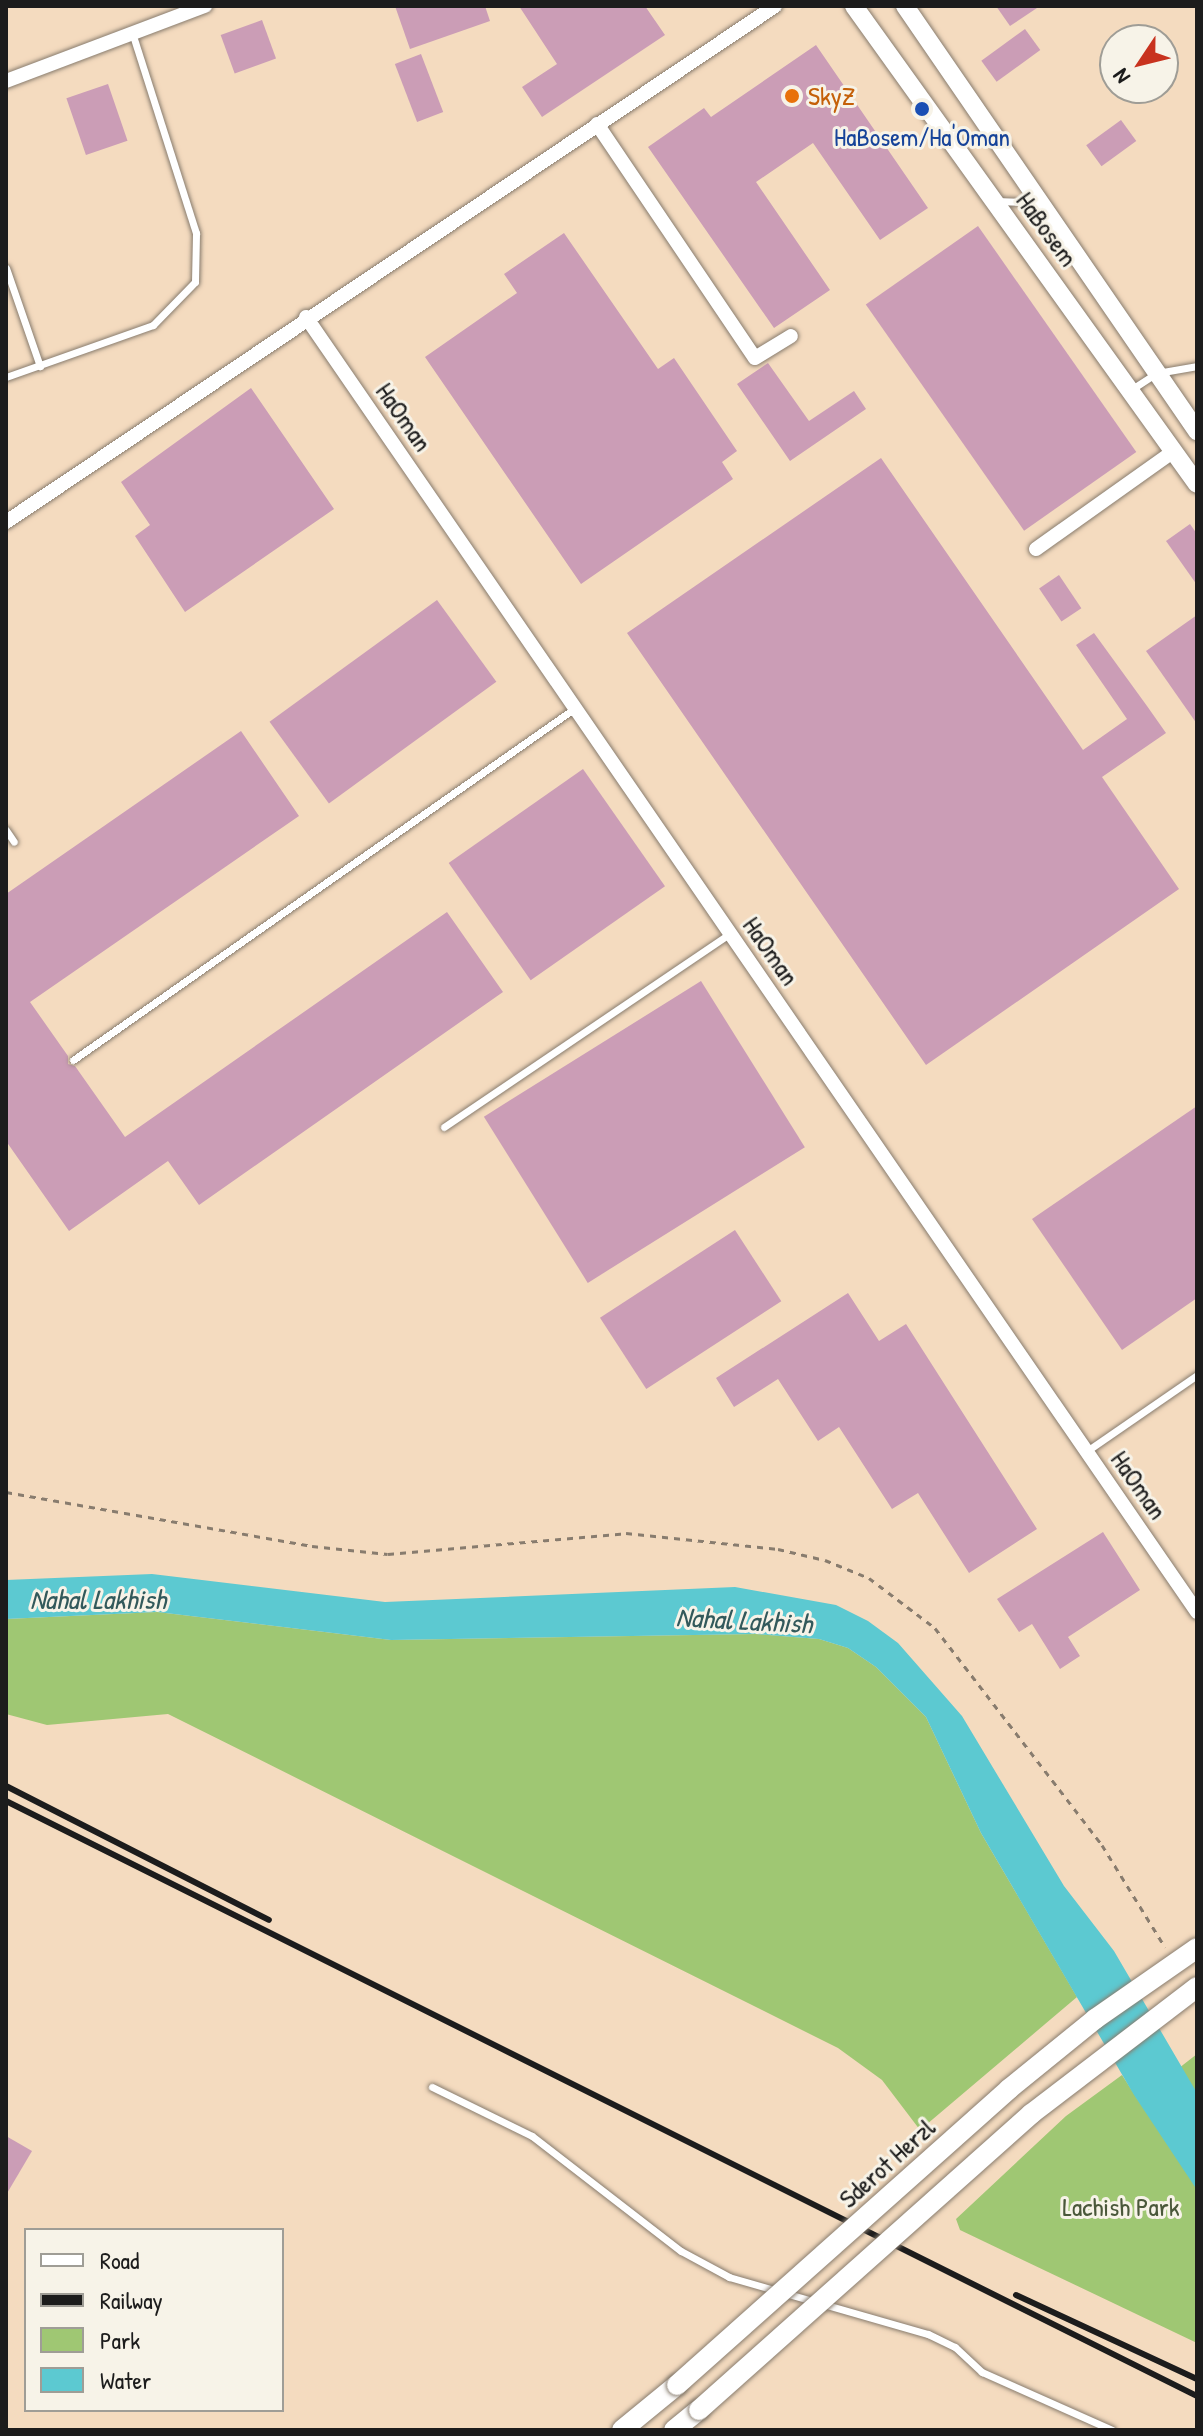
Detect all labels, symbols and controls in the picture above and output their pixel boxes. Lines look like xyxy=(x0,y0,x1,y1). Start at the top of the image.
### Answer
north arrow xyxy=(1099,24,1179,104)
text: N xyxy=(1105,63,1137,90)
place label: SkyZ xyxy=(808,80,855,112)
marker: SkyZ xyxy=(783,87,801,105)
marker: HaBosem/Ha'Oman xyxy=(913,100,931,118)
place label: HaBosem/Ha'Oman xyxy=(834,121,1010,153)
street label: HaBosem xyxy=(1010,186,1084,272)
street label: HaOman xyxy=(369,377,439,457)
street label: HaOman xyxy=(736,911,806,991)
street label: HaOman xyxy=(1104,1445,1174,1525)
water label: Nahal Lakhish xyxy=(30,1582,166,1616)
water label: Nahal Lakhish xyxy=(675,1600,813,1640)
street label: Sderot Herzl xyxy=(833,2112,941,2214)
park label: Lachish Park xyxy=(1062,2191,1180,2223)
legend xyxy=(24,2228,284,2412)
text: Road xyxy=(100,2244,139,2276)
text: Railway xyxy=(100,2284,163,2316)
text: Park xyxy=(100,2324,140,2356)
text: Water xyxy=(100,2364,151,2396)

